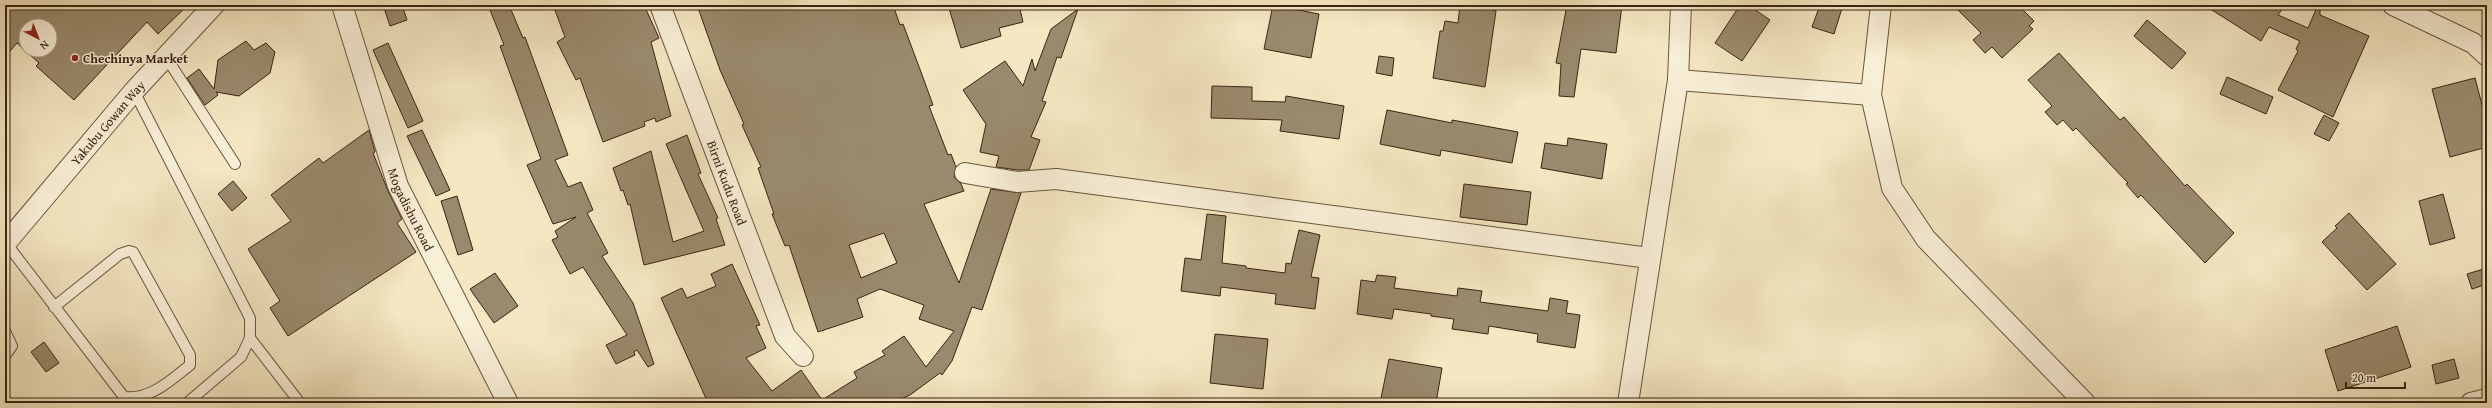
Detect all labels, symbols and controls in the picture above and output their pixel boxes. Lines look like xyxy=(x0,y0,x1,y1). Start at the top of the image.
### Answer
north arrow xyxy=(18,18,58,58)
text: N xyxy=(36,37,53,54)
place label: Chechinya Market xyxy=(83,49,188,68)
marker: Chechinya Market xyxy=(70,53,80,63)
street label: Yakubu Gowan Way xyxy=(66,76,150,169)
street label: Birni Kudu Road xyxy=(702,138,751,228)
street label: Mogadishu Road xyxy=(383,166,438,254)
scale bar xyxy=(2346,364,2405,390)
text: 20 m xyxy=(2352,369,2376,386)

